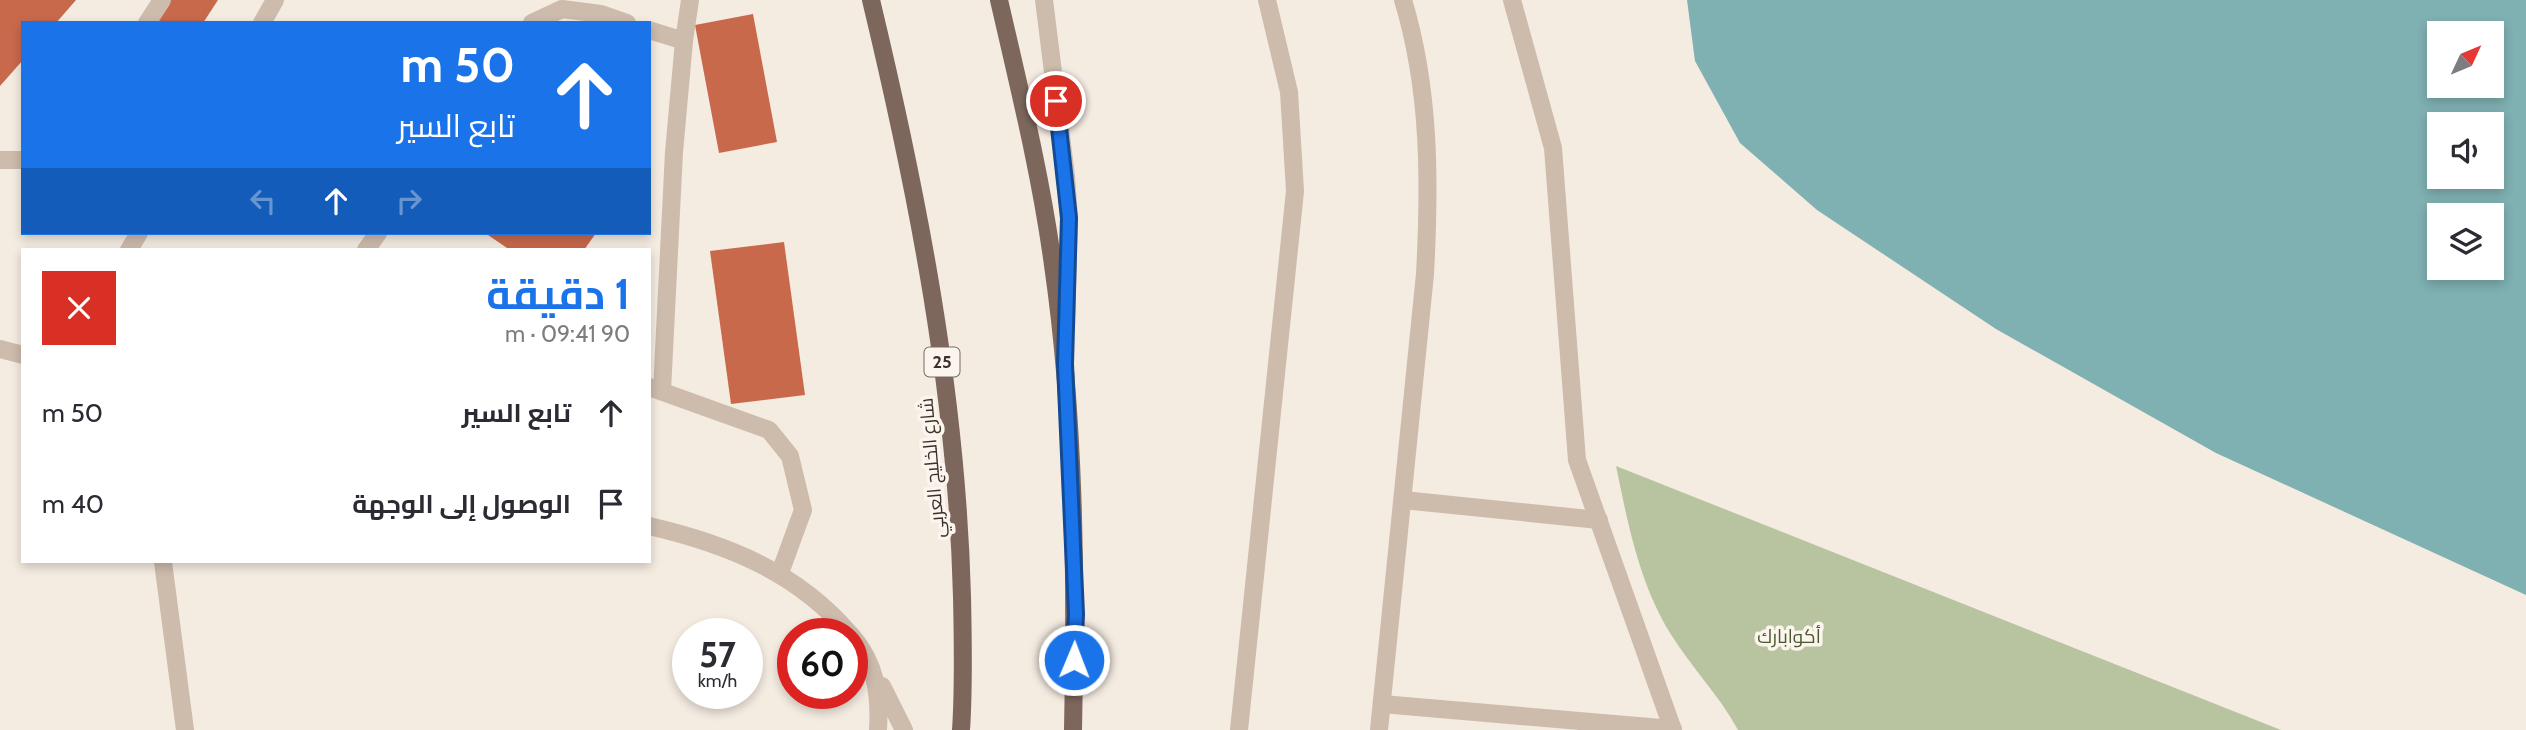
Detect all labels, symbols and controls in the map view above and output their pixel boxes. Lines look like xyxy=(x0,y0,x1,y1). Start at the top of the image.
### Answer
north arrow xyxy=(2427,21,2504,98)
map controls xyxy=(2427,21,2504,280)
text: 50 m xyxy=(400,35,515,94)
icon: ahead xyxy=(539,49,630,140)
pin xyxy=(1026,71,1086,131)
icon: arrive xyxy=(1037,82,1075,120)
text: تابع السير xyxy=(397,106,515,145)
button: sound xyxy=(2427,112,2504,189)
icon: left xyxy=(244,182,282,220)
icon: ahead xyxy=(317,182,355,220)
icon: right xyxy=(390,182,428,220)
button: layers xyxy=(2427,203,2504,280)
text: 1 دقيقة xyxy=(486,268,630,320)
button: close xyxy=(42,271,116,345)
text: 90 m · 09:41 xyxy=(505,320,630,348)
road number: 25 xyxy=(925,348,960,376)
icon: ahead xyxy=(592,394,630,432)
text: 50 m xyxy=(42,397,103,429)
text: تابع السير xyxy=(462,397,571,429)
street label: شارع الخليج العربي xyxy=(914,397,953,539)
icon: arrive xyxy=(592,485,630,523)
text: 40 m xyxy=(42,488,104,520)
text: الوصول إلى الوجهة xyxy=(352,488,571,520)
speed limit sign: 60 xyxy=(777,618,868,709)
position arrow xyxy=(1037,623,1111,697)
park label: أكوابارك xyxy=(1757,625,1821,648)
text: 57 xyxy=(699,633,736,676)
text: km/h xyxy=(698,670,737,692)

